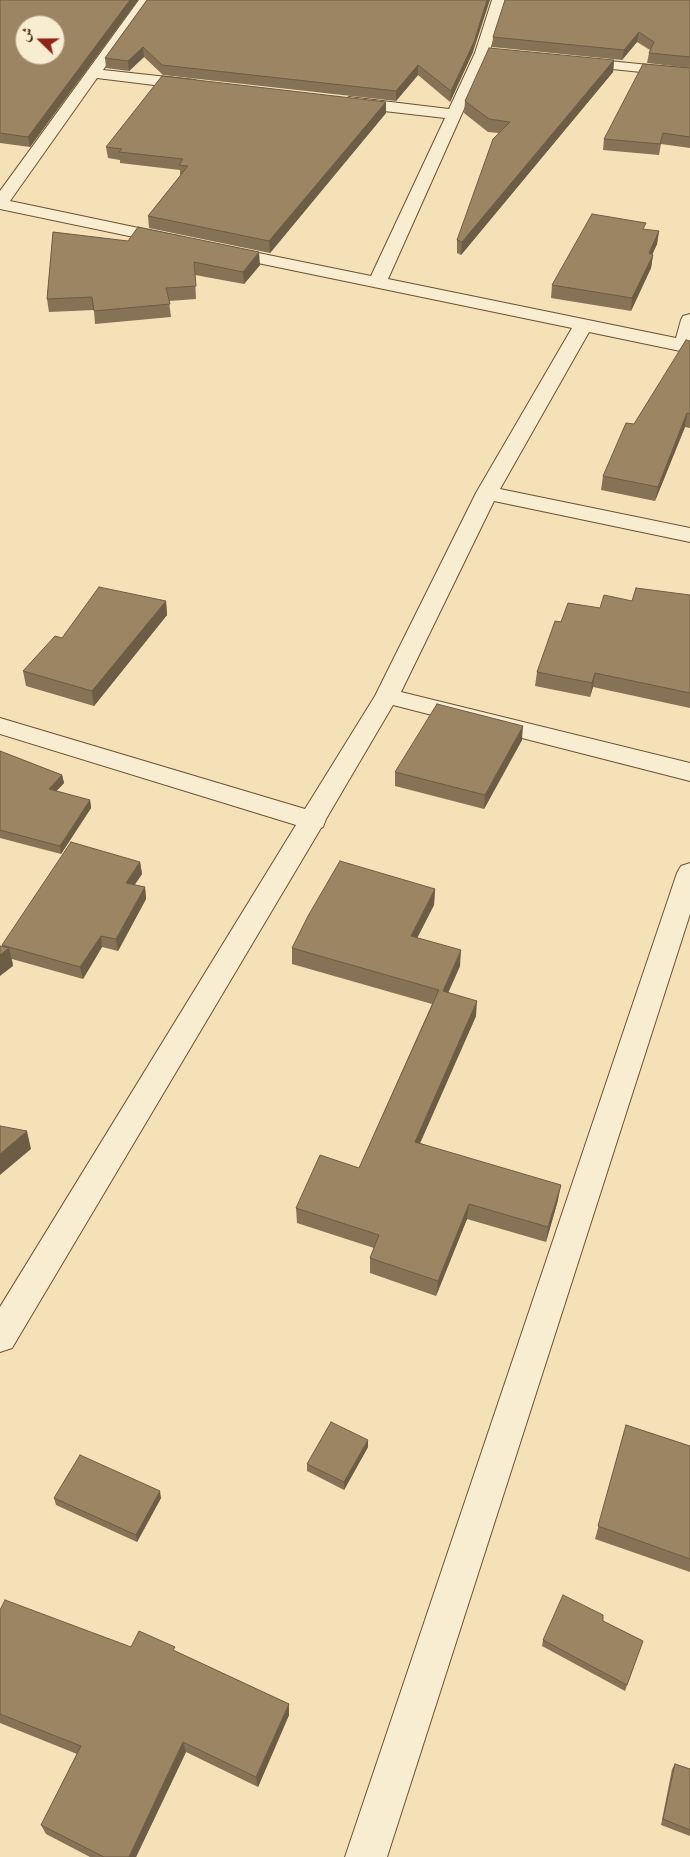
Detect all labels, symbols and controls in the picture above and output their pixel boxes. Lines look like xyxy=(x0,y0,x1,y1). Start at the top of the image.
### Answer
north arrow xyxy=(15,15,65,65)
text: ش xyxy=(16,25,38,45)

